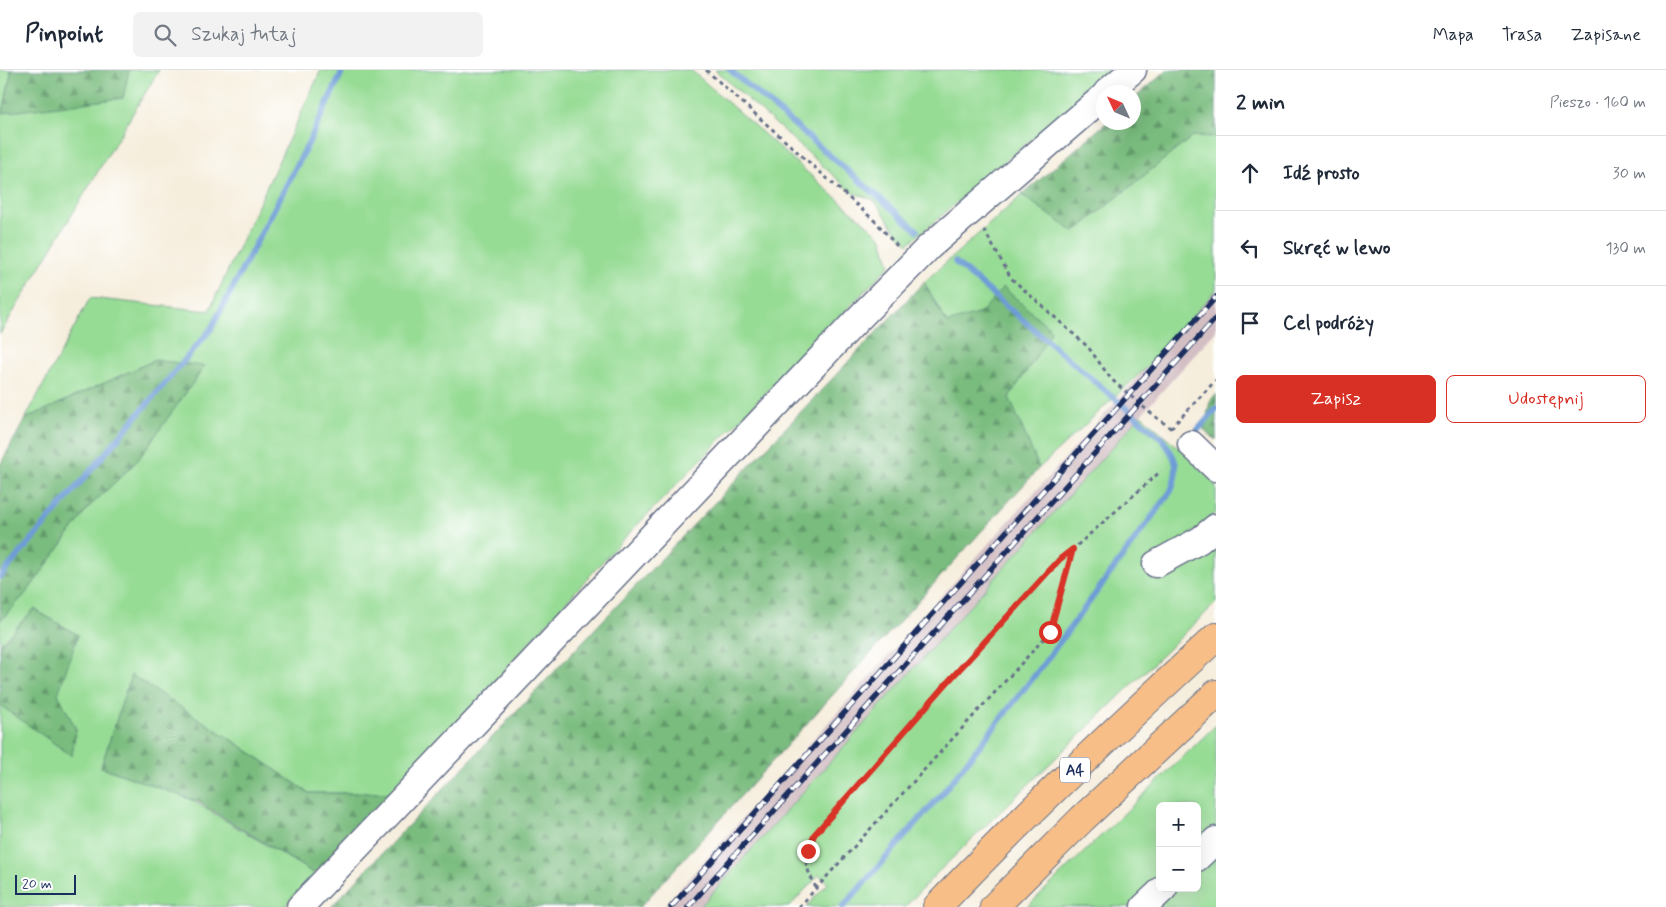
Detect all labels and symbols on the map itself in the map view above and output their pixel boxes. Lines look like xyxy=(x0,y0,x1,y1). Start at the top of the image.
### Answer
north arrow xyxy=(1096,85,1141,130)
route start xyxy=(1039,621,1062,644)
road number: A4 xyxy=(1060,758,1090,782)
route end xyxy=(797,840,820,863)
scale bar xyxy=(15,872,76,895)

